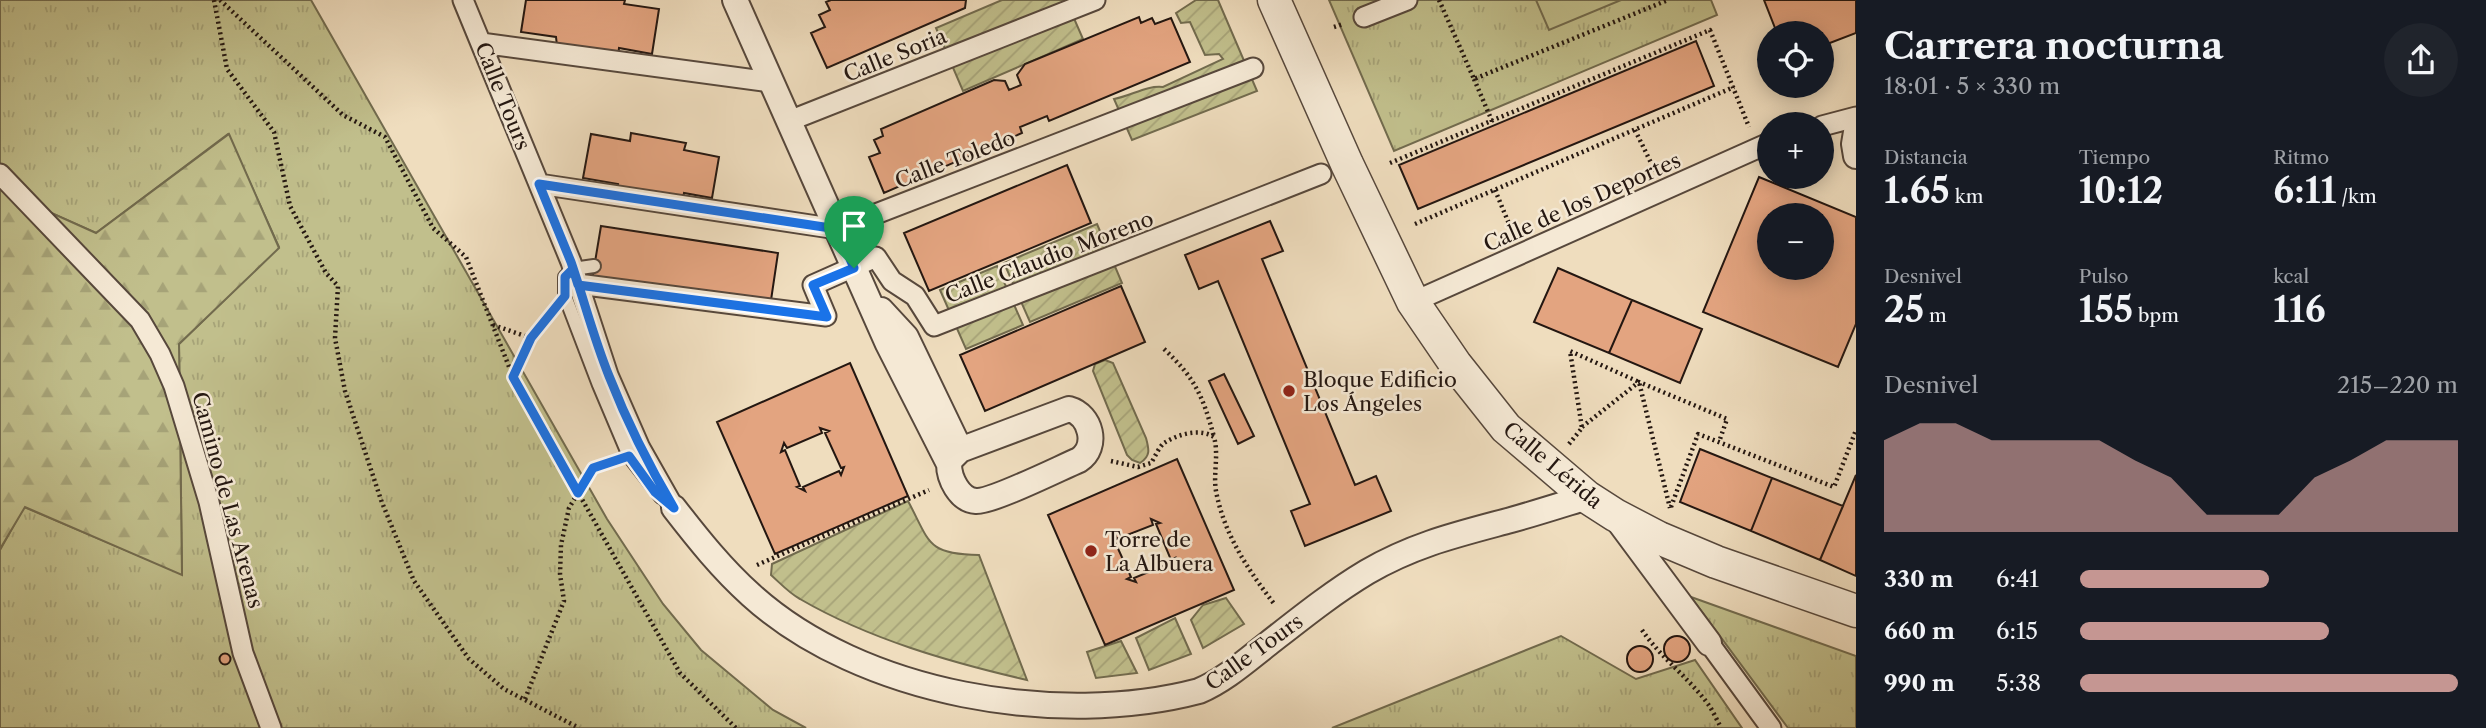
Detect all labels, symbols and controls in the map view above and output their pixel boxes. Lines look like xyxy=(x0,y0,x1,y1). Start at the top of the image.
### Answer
map controls xyxy=(1757,21,1834,280)
button: locate xyxy=(1757,21,1834,98)
text: Carrera nocturna xyxy=(1884,22,2224,69)
street label: Calle Soria xyxy=(840,23,951,87)
button: share xyxy=(2384,23,2458,97)
street label: Calle Tours xyxy=(470,38,536,154)
text: 18:01 · 5 × 330 m xyxy=(1884,72,2060,100)
button: + xyxy=(1757,112,1834,189)
street label: Calle Toledo xyxy=(891,125,1019,193)
text: Distancia xyxy=(1884,146,1968,169)
text: Tiempo xyxy=(2079,146,2150,169)
text: Ritmo xyxy=(2273,146,2329,169)
street label: Calle de los Deportes xyxy=(1480,147,1684,257)
text: 1.65 xyxy=(1884,169,1950,212)
text: 10:12 xyxy=(2079,169,2163,212)
text: 6:11 xyxy=(2273,169,2336,212)
text: km xyxy=(1950,185,1983,208)
text: /km xyxy=(2336,185,2377,208)
pin xyxy=(824,196,884,268)
button: − xyxy=(1757,203,1834,280)
street label: Calle Claudio Moreno xyxy=(941,206,1157,308)
icon: arrive xyxy=(835,207,873,245)
text: Desnivel xyxy=(1884,265,1962,288)
text: Pulso xyxy=(2079,265,2128,288)
text: kcal xyxy=(2273,265,2309,288)
text: 25 xyxy=(1884,288,1924,331)
text: 155 xyxy=(2079,288,2133,331)
text: 116 xyxy=(2273,288,2326,331)
text: m xyxy=(1924,304,1947,327)
text: bpm xyxy=(2133,304,2179,327)
place label: Bloque Edificio Los Ángeles xyxy=(1303,367,1457,416)
text: Desnivel xyxy=(1884,371,1978,399)
text: 215–220 m xyxy=(2337,371,2458,399)
marker: Bloque Edificio Los Ángeles xyxy=(1281,383,1297,399)
street label: Camino de Las Arenas xyxy=(187,389,269,611)
street label: Calle Lérida xyxy=(1498,416,1608,514)
place label: Torre de La Albuera xyxy=(1105,527,1214,576)
marker: Torre de La Albuera xyxy=(1083,543,1099,559)
text: 330 m xyxy=(1884,565,1953,593)
text: 6:41 xyxy=(1996,565,2039,593)
street label: Calle Tours xyxy=(1201,608,1307,696)
text: 660 m xyxy=(1884,617,1955,645)
text: 6:15 xyxy=(1996,617,2038,645)
text: 990 m xyxy=(1884,669,1955,697)
text: 5:38 xyxy=(1996,669,2041,697)

